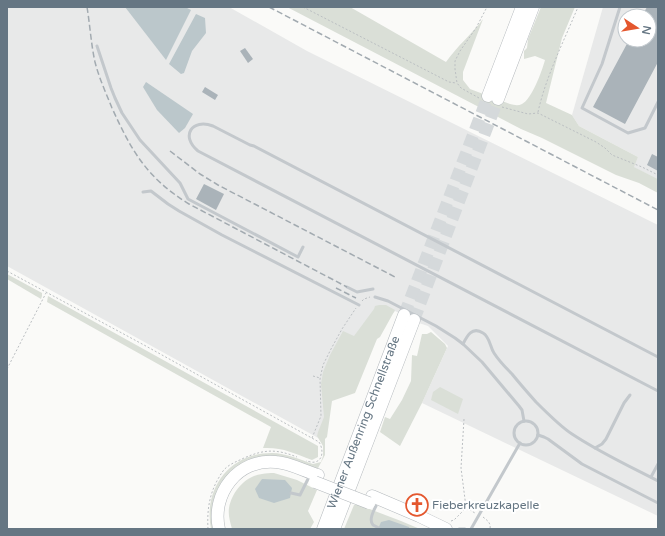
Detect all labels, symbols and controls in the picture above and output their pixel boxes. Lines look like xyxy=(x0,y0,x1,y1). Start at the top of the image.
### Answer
north arrow xyxy=(617,8,657,48)
text: N xyxy=(639,24,654,36)
street label: Wiener Außenring Schnellstraße xyxy=(324,334,403,511)
church icon: Fieberkreuzkapelle xyxy=(404,492,430,518)
place label: Fieberkreuzkapelle xyxy=(432,498,539,512)

